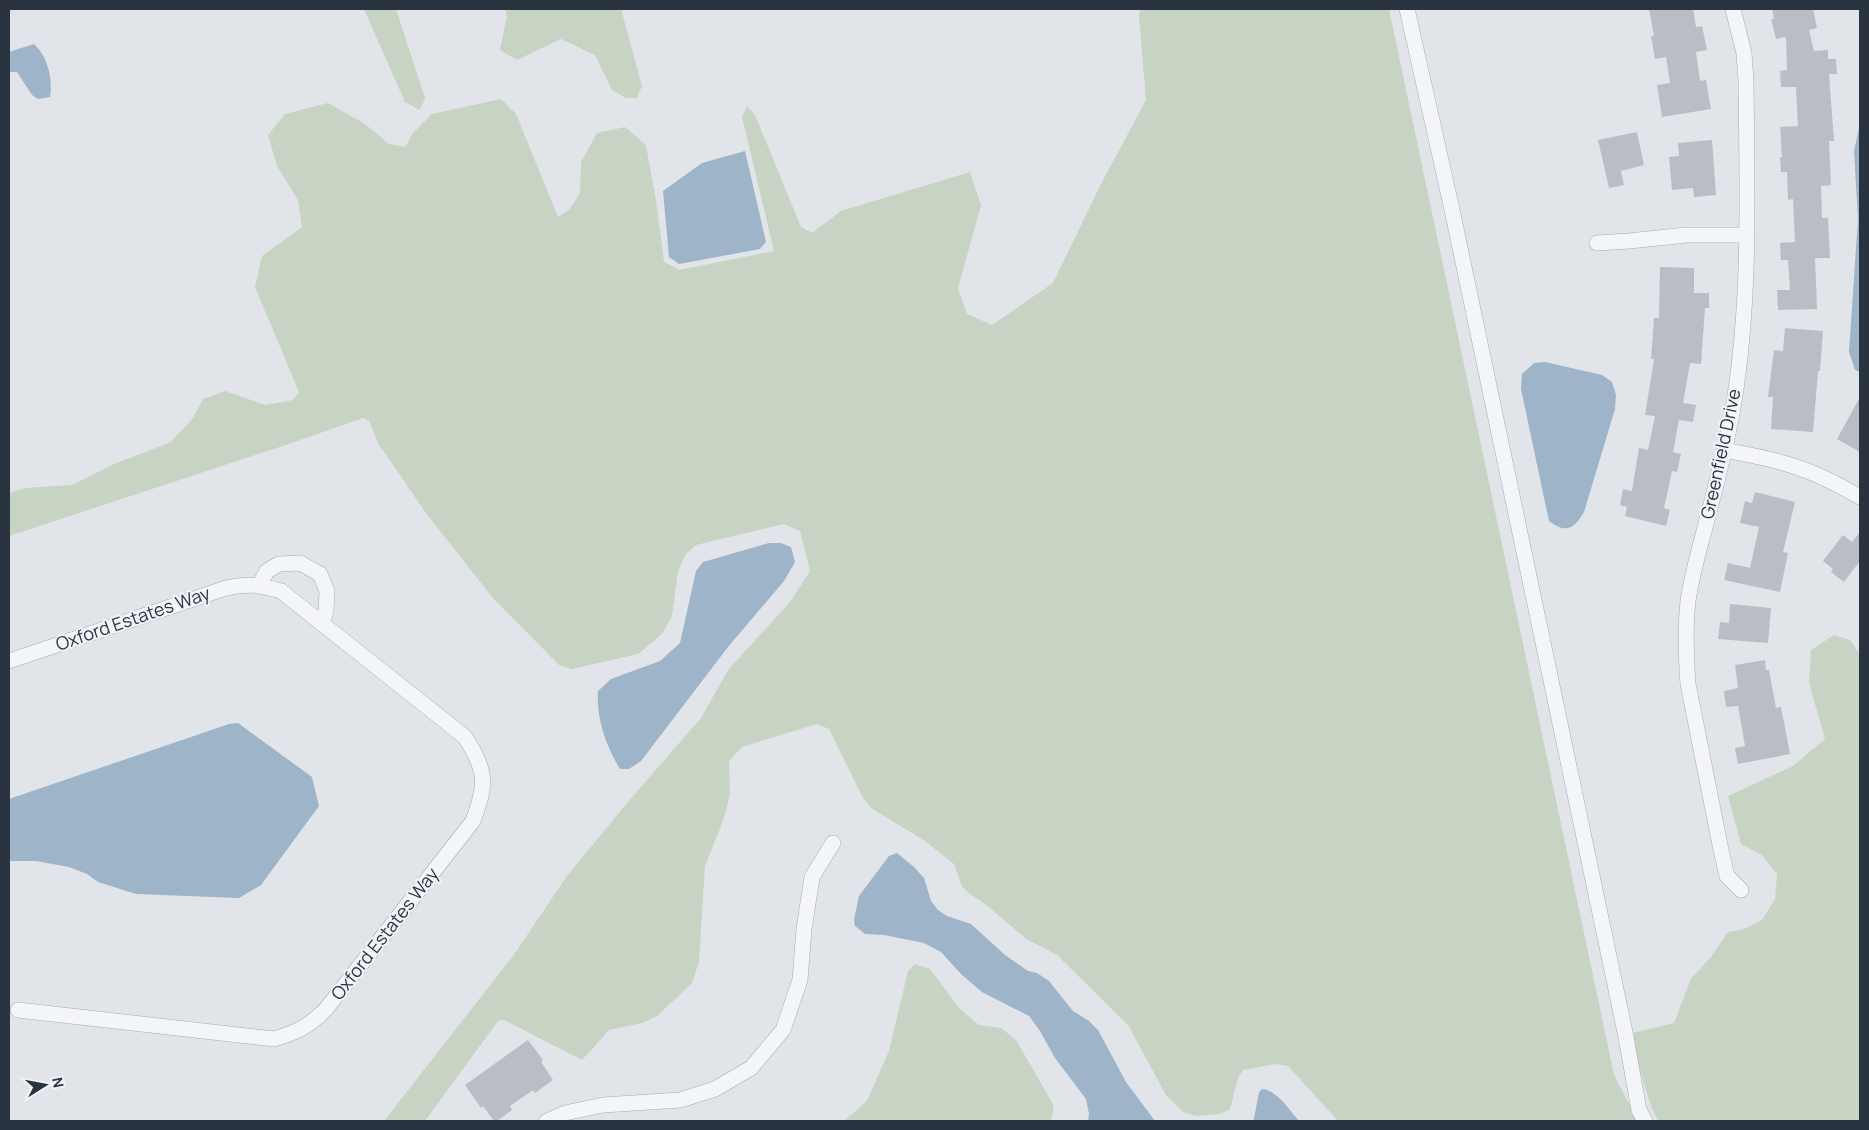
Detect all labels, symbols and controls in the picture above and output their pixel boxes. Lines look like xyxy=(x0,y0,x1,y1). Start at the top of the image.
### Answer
street label: Greenfield Drive xyxy=(1695,387,1746,521)
street label: Oxford Estates Way xyxy=(52,580,214,656)
street label: Oxford Estates Way xyxy=(325,862,444,1004)
north arrow xyxy=(20,1060,70,1110)
text: N xyxy=(48,1076,69,1089)

